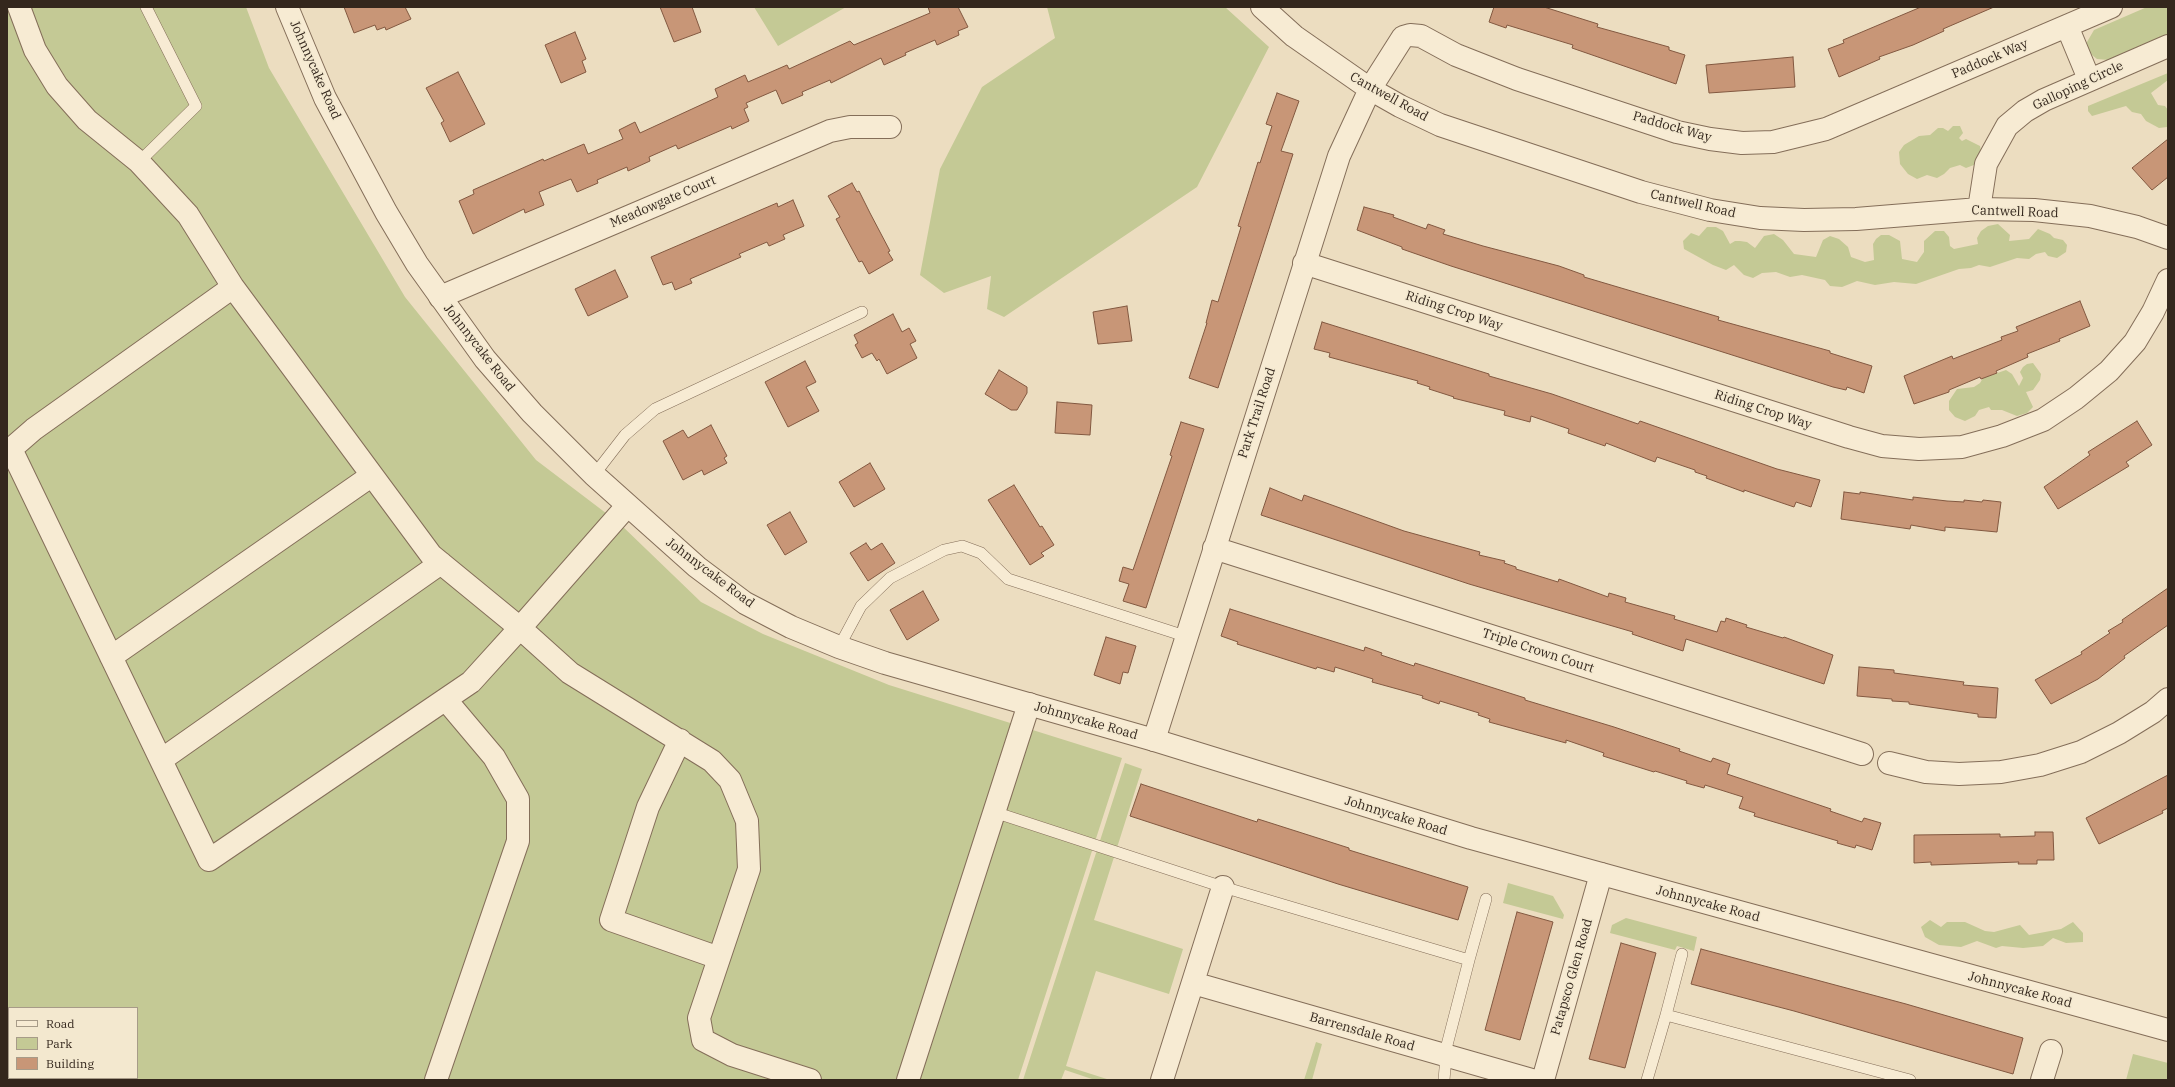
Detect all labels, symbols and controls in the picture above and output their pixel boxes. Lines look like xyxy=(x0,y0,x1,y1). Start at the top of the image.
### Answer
street label: Johnnycake Road xyxy=(286,18,344,122)
street label: Paddock Way xyxy=(1950,36,2030,82)
street label: Galloping Circle xyxy=(2030,58,2126,114)
street label: Cantwell Road xyxy=(1347,69,1431,125)
street label: Paddock Way xyxy=(1631,108,1713,146)
street label: Meadowgate Court xyxy=(608,173,718,231)
street label: Cantwell Road xyxy=(1649,187,1737,221)
street label: Cantwell Road xyxy=(1971,203,2059,221)
street label: Riding Crop Way xyxy=(1403,288,1505,334)
street label: Johnnycake Road xyxy=(440,301,518,395)
street label: Park Trail Road xyxy=(1235,366,1279,460)
street label: Riding Crop Way xyxy=(1712,387,1814,433)
street label: Johnnycake Road xyxy=(663,535,757,611)
street label: Triple Crown Court xyxy=(1480,626,1596,676)
street label: Johnnycake Road xyxy=(1033,699,1139,743)
street label: Johnnycake Road xyxy=(1343,793,1449,839)
street label: Johnnycake Road xyxy=(1654,883,1762,925)
street label: Patapsco Glen Road xyxy=(1548,917,1596,1037)
street label: Johnnycake Road xyxy=(1966,969,2074,1011)
legend xyxy=(8,1007,138,1079)
street label: Barrensdale Road xyxy=(1308,1010,1416,1054)
text: Road xyxy=(46,1016,75,1031)
text: Park xyxy=(46,1036,72,1051)
text: Building xyxy=(46,1056,94,1071)

